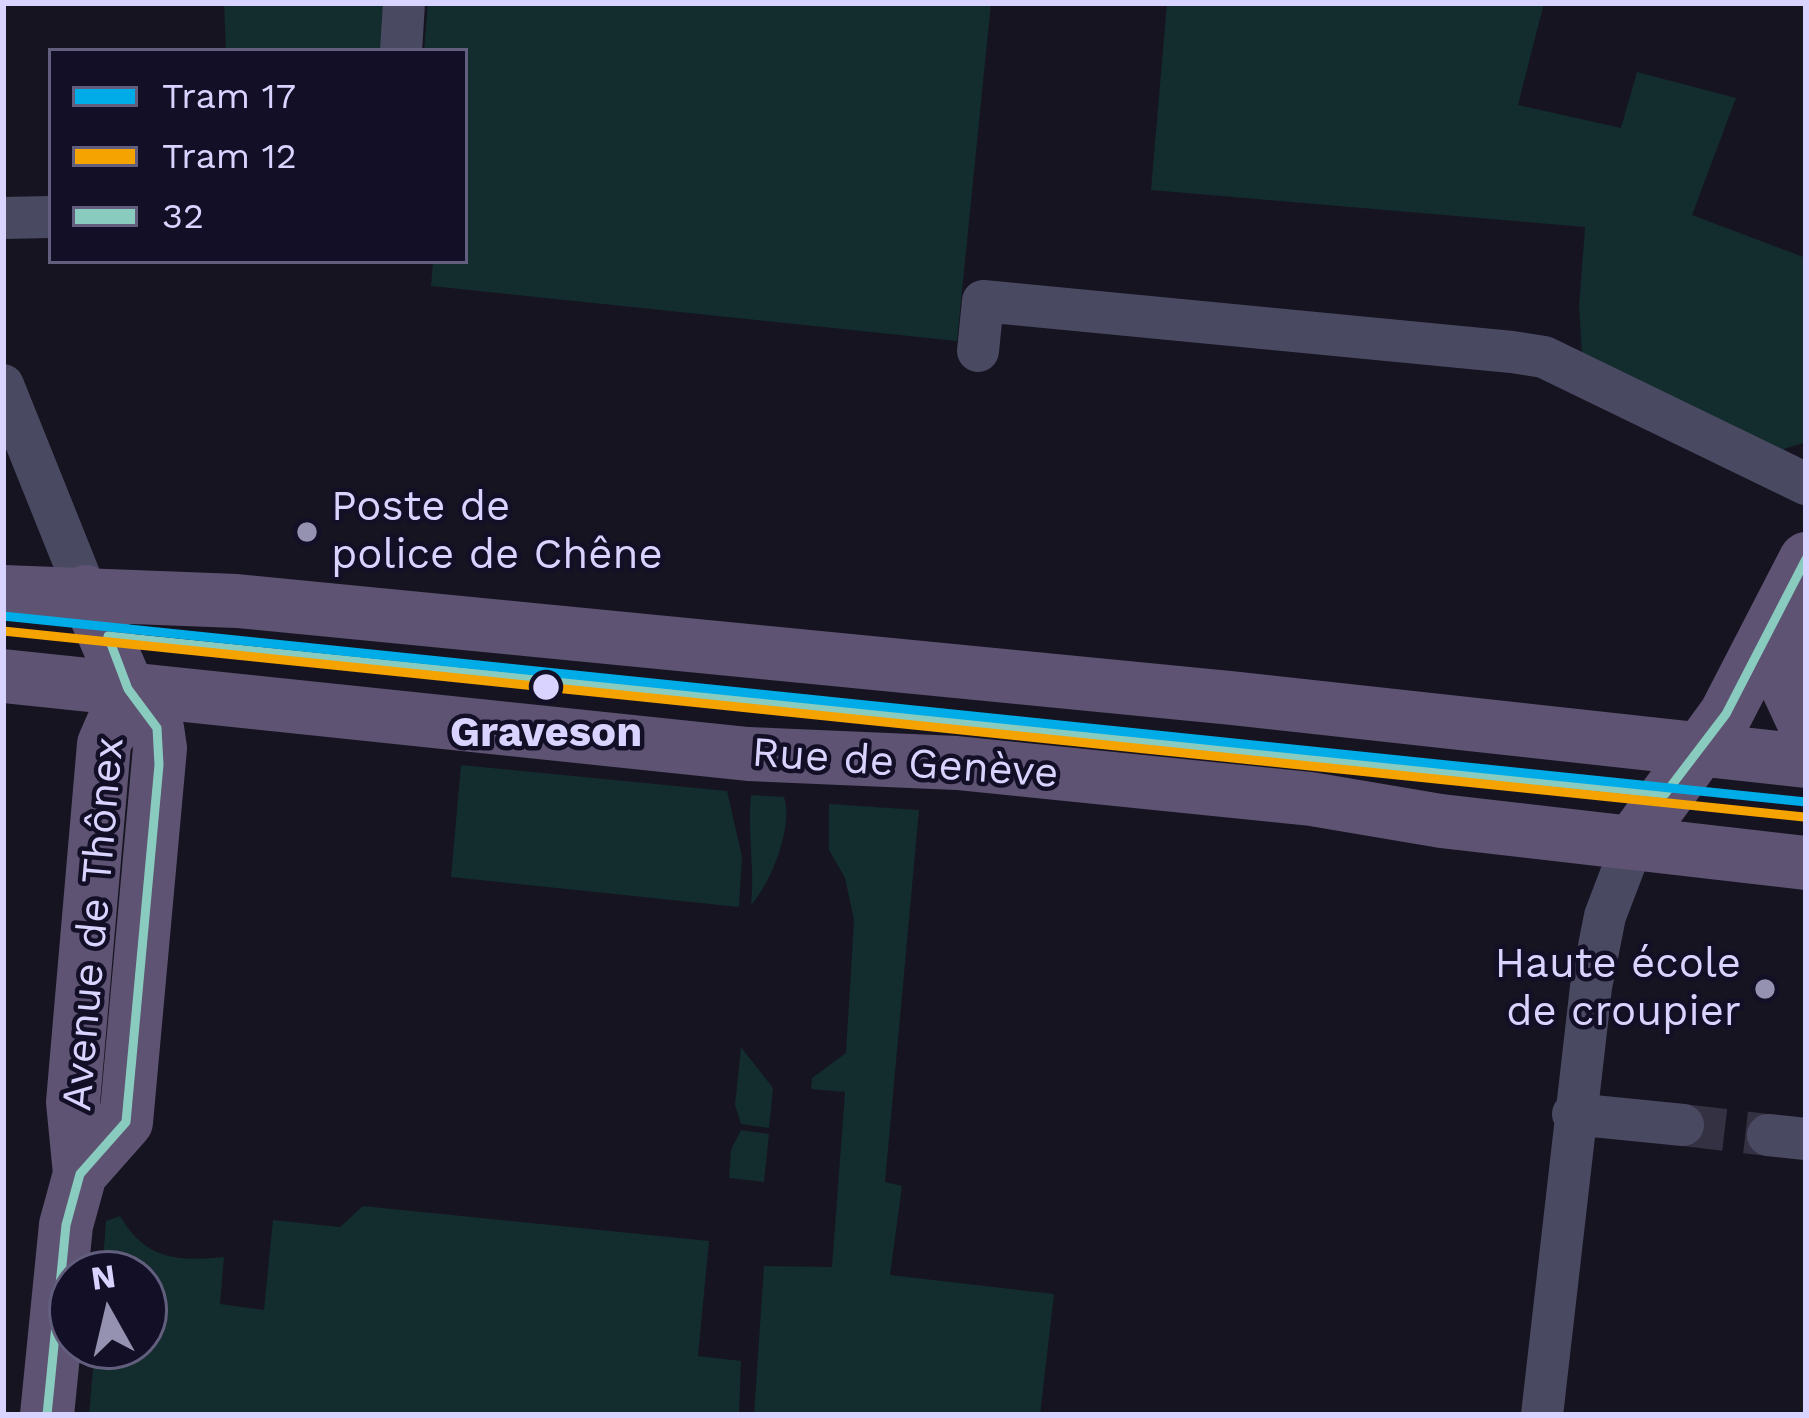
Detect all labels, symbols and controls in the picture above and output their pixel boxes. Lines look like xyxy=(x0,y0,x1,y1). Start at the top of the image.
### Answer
legend xyxy=(48,48,468,264)
text: Tram 17 xyxy=(162,75,296,117)
text: Tram 12 xyxy=(162,135,297,177)
text: 32 xyxy=(162,195,204,237)
place label: Poste de police de Chêne xyxy=(331,483,663,582)
marker: Poste de police de Chêne xyxy=(294,519,320,545)
marker: Graveson xyxy=(530,671,562,703)
place label: Graveson xyxy=(450,709,642,759)
street label: Rue de Genève xyxy=(750,728,1060,800)
street label: Avenue de Thônex xyxy=(53,735,135,1113)
place label: Haute école de croupier xyxy=(1495,940,1741,1038)
marker: Haute école de croupier xyxy=(1752,976,1778,1002)
north arrow xyxy=(48,1250,168,1370)
text: N xyxy=(89,1256,118,1298)

